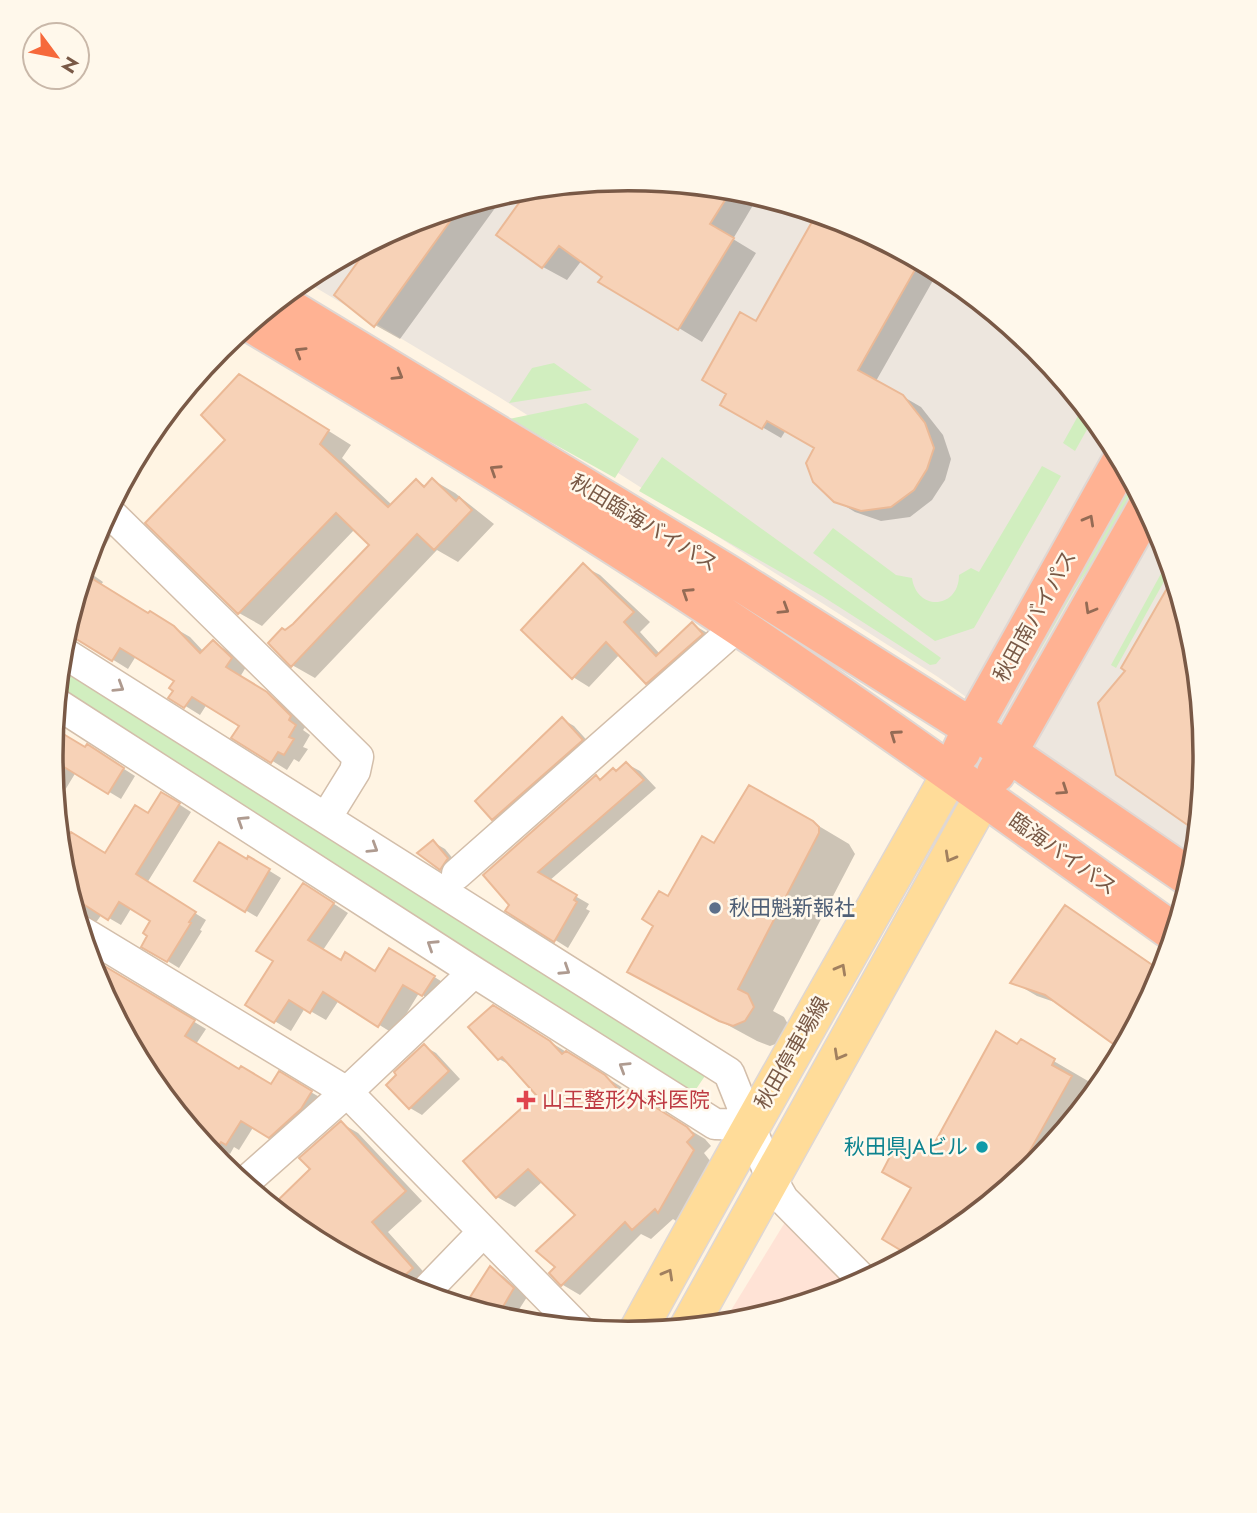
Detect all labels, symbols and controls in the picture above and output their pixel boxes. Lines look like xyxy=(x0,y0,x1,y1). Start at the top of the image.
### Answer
north arrow xyxy=(21,21,91,91)
text: N xyxy=(55,51,85,78)
one-way arrow xyxy=(295,348,308,361)
one-way arrow xyxy=(391,366,404,379)
one-way arrow xyxy=(490,465,503,478)
street label: 秋田臨海バイパス xyxy=(564,467,724,579)
one-way arrow xyxy=(1081,514,1094,527)
street label: 秋田南バイパス xyxy=(986,545,1084,687)
one-way arrow xyxy=(681,588,694,601)
one-way arrow xyxy=(776,601,789,614)
one-way arrow xyxy=(1085,602,1098,615)
one-way arrow xyxy=(111,679,124,692)
one-way arrow xyxy=(890,731,903,743)
one-way arrow xyxy=(1055,782,1068,794)
street label: 臨海バイパス xyxy=(1003,806,1123,902)
one-way arrow xyxy=(236,816,249,829)
one-way arrow xyxy=(366,839,379,852)
one-way arrow xyxy=(945,849,958,862)
place label: 秋田魁新報社 xyxy=(729,893,855,923)
marker: 秋田魁新報社 xyxy=(707,900,723,916)
one-way arrow xyxy=(427,940,440,953)
one-way arrow xyxy=(558,962,571,975)
one-way arrow xyxy=(833,964,846,976)
street label: 秋田停車場線 xyxy=(748,991,836,1115)
one-way arrow xyxy=(834,1048,848,1061)
one-way arrow xyxy=(619,1062,632,1075)
place label: 山王整形外科医院 xyxy=(542,1085,710,1115)
marker: 山王整形外科医院 xyxy=(516,1090,536,1110)
place label: 秋田県JAビル xyxy=(844,1132,968,1162)
marker: 秋田県JAビル xyxy=(974,1139,990,1155)
one-way arrow xyxy=(660,1268,674,1281)

